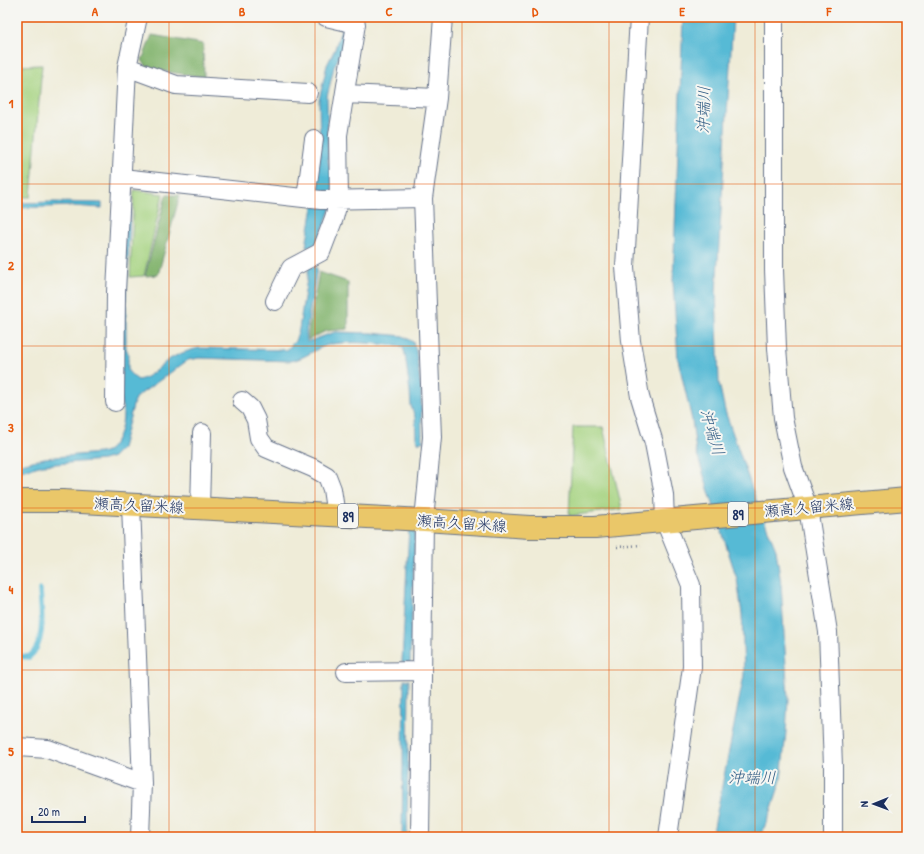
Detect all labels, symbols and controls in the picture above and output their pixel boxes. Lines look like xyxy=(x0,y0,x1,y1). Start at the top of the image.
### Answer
text: A xyxy=(92,2,99,20)
text: B xyxy=(239,2,246,20)
text: C xyxy=(385,2,393,20)
text: D xyxy=(532,2,539,20)
text: E xyxy=(679,2,685,20)
text: F xyxy=(826,2,833,20)
water label: 沖端川 xyxy=(692,86,714,134)
text: 1 xyxy=(9,94,14,112)
text: 2 xyxy=(8,256,15,274)
water label: 沖端川 xyxy=(696,406,730,458)
text: 3 xyxy=(8,418,14,436)
street label: 瀬高久留米線 xyxy=(94,492,184,518)
street label: 瀬高久留米線 xyxy=(763,493,855,521)
road number: 89 xyxy=(728,502,748,526)
road number: 89 xyxy=(338,504,358,528)
street label: 瀬高久留米線 xyxy=(416,509,508,537)
text: 4 xyxy=(9,580,14,598)
text: 5 xyxy=(8,742,14,760)
water label: 沖端川 xyxy=(728,766,776,788)
north arrow xyxy=(854,784,894,824)
scale bar xyxy=(32,798,85,824)
text: N xyxy=(857,801,871,807)
text: 20 m xyxy=(38,803,60,820)

